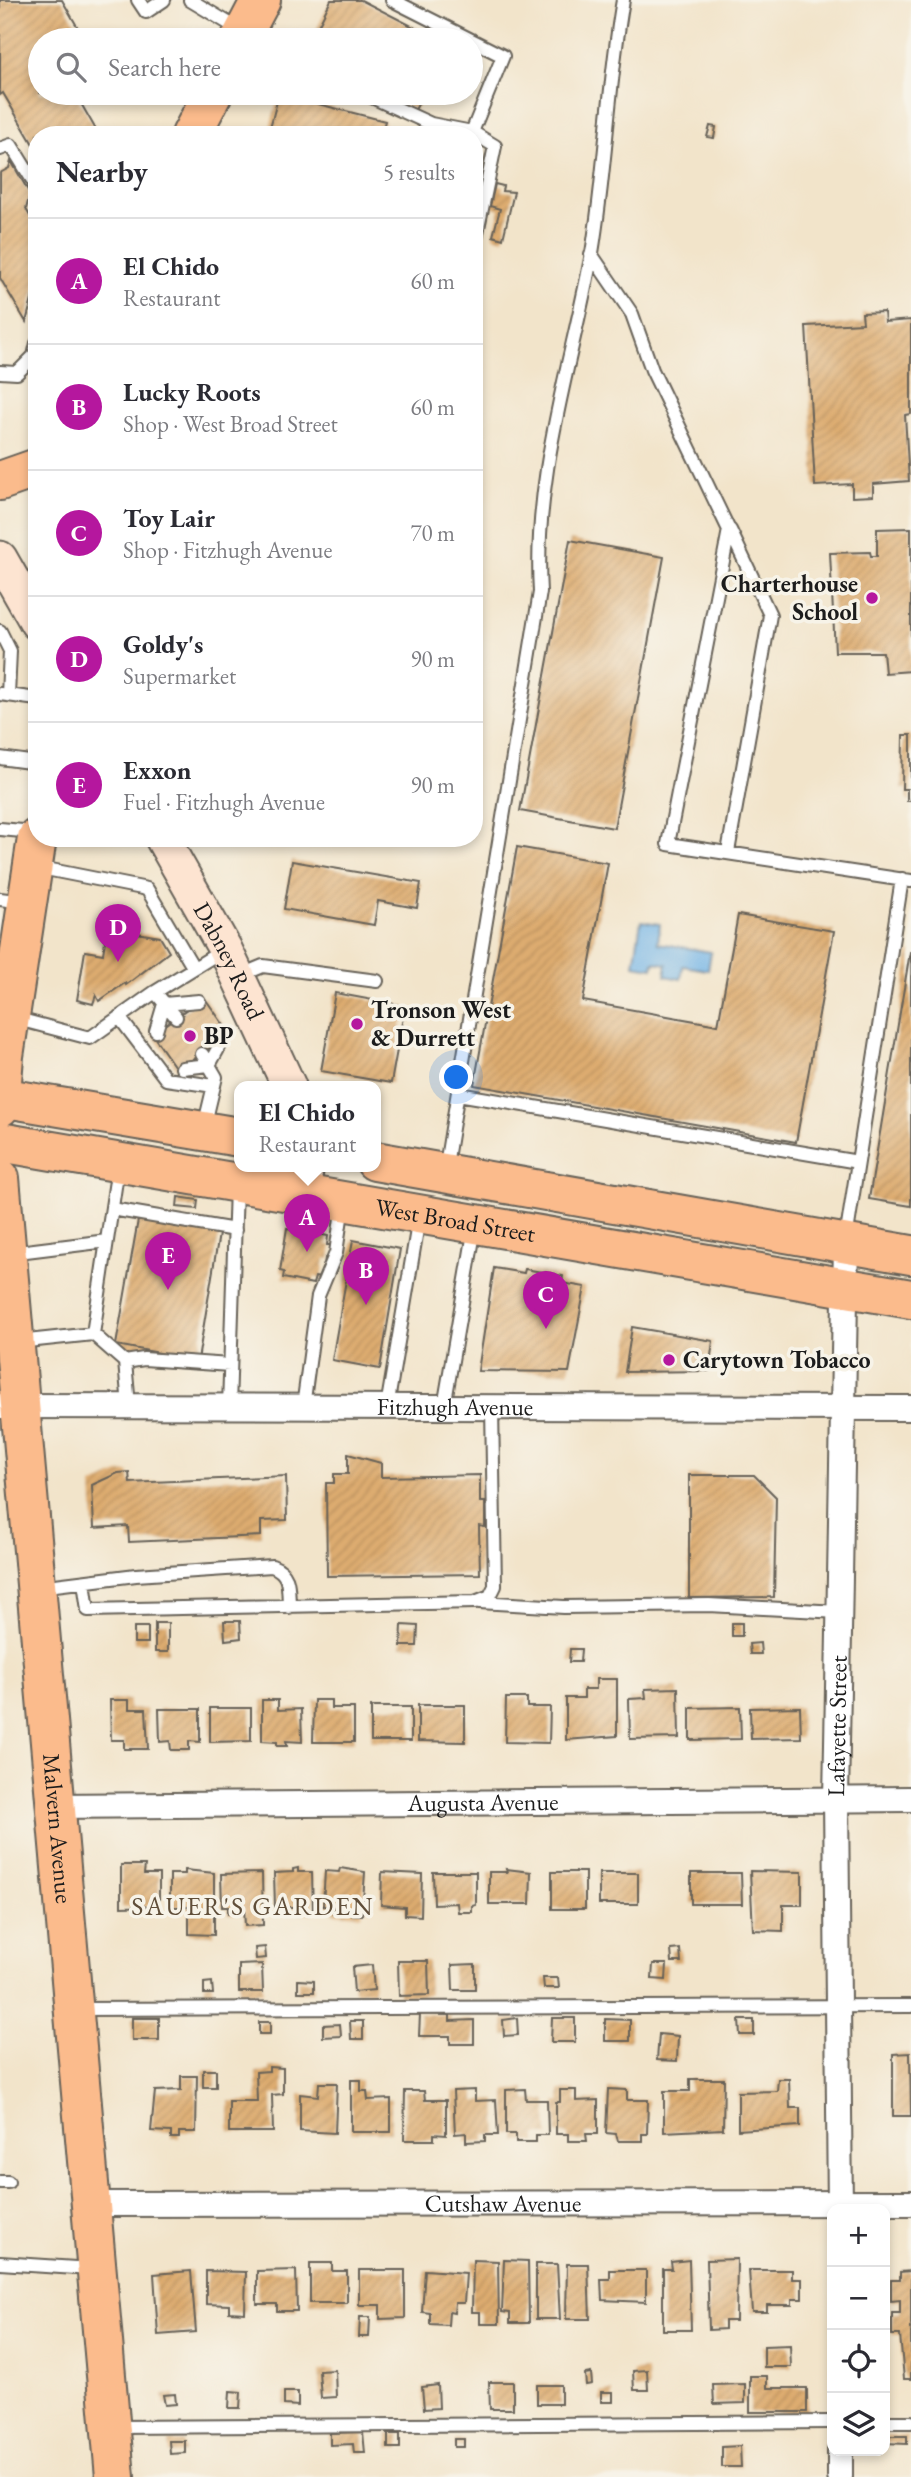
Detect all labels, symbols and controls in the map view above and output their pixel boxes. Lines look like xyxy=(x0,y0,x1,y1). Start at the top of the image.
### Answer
search box xyxy=(28,28,483,105)
icon: search xyxy=(52,48,90,86)
text: Search here xyxy=(108,50,221,84)
text: Nearby xyxy=(56,152,148,191)
text: 5 results xyxy=(383,157,455,187)
text: El Chido xyxy=(123,249,219,283)
text: A xyxy=(71,266,87,296)
text: 60 m xyxy=(410,266,455,296)
text: Restaurant xyxy=(123,283,221,313)
text: Lucky Roots xyxy=(123,375,261,409)
text: B xyxy=(72,392,86,422)
text: 60 m xyxy=(410,392,455,422)
text: Shop · West Broad Street xyxy=(123,409,338,439)
text: Toy Lair xyxy=(123,501,215,535)
text: C xyxy=(71,518,87,548)
text: 70 m xyxy=(410,518,455,548)
text: Shop · Fitzhugh Avenue xyxy=(123,535,332,565)
place label: Charterhouse School xyxy=(721,568,858,627)
marker: Charterhouse School xyxy=(864,590,880,606)
text: Goldy's xyxy=(123,627,203,661)
text: D xyxy=(70,644,88,674)
text: 90 m xyxy=(410,644,455,674)
text: Supermarket xyxy=(123,661,236,691)
text: Exxon xyxy=(123,753,191,787)
text: E xyxy=(72,770,86,800)
text: 90 m xyxy=(410,770,455,800)
text: Fuel · Fitzhugh Avenue xyxy=(123,787,325,817)
street label: Dabney Road xyxy=(187,896,272,1025)
pin: D xyxy=(95,904,141,962)
place label: Tronson West & Durrett xyxy=(371,994,511,1053)
marker: Tronson West & Durrett xyxy=(349,1016,365,1032)
place label: BP xyxy=(204,1020,234,1051)
marker: BP xyxy=(182,1028,198,1044)
your location xyxy=(439,1060,473,1094)
popup xyxy=(234,1081,381,1172)
text: El Chido xyxy=(259,1095,355,1129)
text: Restaurant xyxy=(259,1129,356,1159)
street label: West Broad Street xyxy=(373,1191,538,1249)
pin: A xyxy=(284,1194,330,1252)
pin: E xyxy=(145,1232,191,1290)
pin: B xyxy=(343,1247,389,1305)
pin: C xyxy=(523,1271,569,1329)
place label: Carytown Tobacco xyxy=(683,1344,871,1376)
marker: Carytown Tobacco xyxy=(661,1352,677,1368)
street label: Fitzhugh Avenue xyxy=(377,1391,533,1422)
street label: Lafayette Street xyxy=(820,1655,854,1797)
street label: Malvern Avenue xyxy=(36,1752,80,1905)
street label: Augusta Avenue xyxy=(406,1786,559,1818)
district label: SAUER'S GARDEN xyxy=(131,1889,375,1923)
street label: Cutshaw Avenue xyxy=(425,2187,581,2219)
map controls xyxy=(827,2204,890,2456)
button: + xyxy=(827,2204,890,2267)
button: − xyxy=(827,2267,890,2330)
button: locate xyxy=(827,2330,890,2393)
button: layers xyxy=(827,2393,890,2456)

